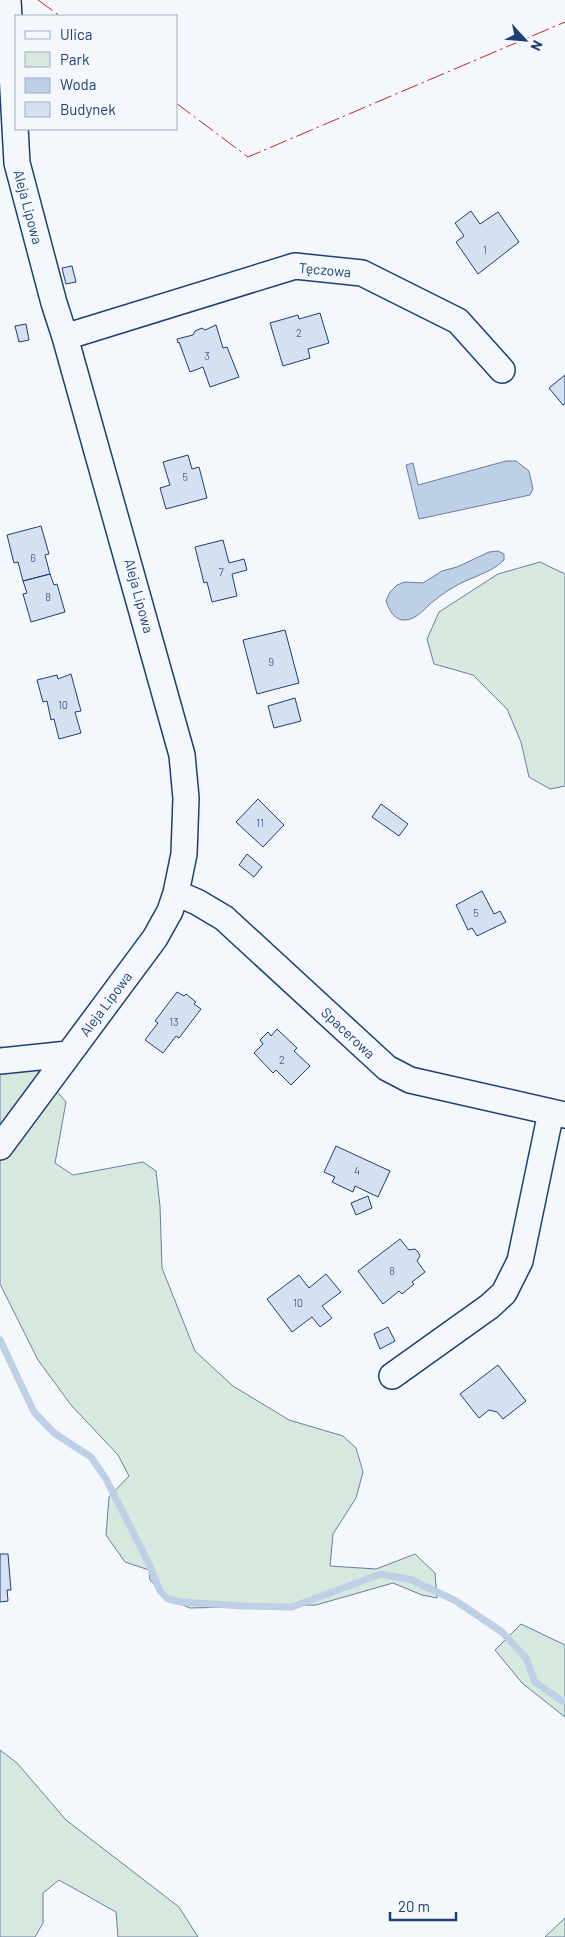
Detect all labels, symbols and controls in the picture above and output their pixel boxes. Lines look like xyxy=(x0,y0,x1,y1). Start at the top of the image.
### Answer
legend xyxy=(15,15,178,130)
north arrow xyxy=(500,15,550,65)
text: Ulica xyxy=(60,25,92,43)
text: N xyxy=(527,38,547,54)
text: Park xyxy=(60,50,90,68)
text: Woda xyxy=(60,75,96,93)
text: Budynek xyxy=(60,100,116,118)
street label: Aleja Lipowa xyxy=(10,168,47,246)
house number: 1 xyxy=(483,243,487,256)
street label: Tęczowa xyxy=(298,259,352,280)
house number: 2 xyxy=(296,326,302,339)
house number: 3 xyxy=(204,349,210,362)
house number: 5 xyxy=(182,470,188,483)
house number: 6 xyxy=(30,551,36,564)
street label: Aleja Lipowa xyxy=(121,557,158,635)
house number: 7 xyxy=(218,565,224,578)
house number: 8 xyxy=(45,590,51,603)
house number: 9 xyxy=(268,655,274,668)
house number: 10 xyxy=(58,698,68,711)
house number: 11 xyxy=(256,816,264,829)
house number: 5 xyxy=(473,906,479,919)
street label: Aleja Lipowa xyxy=(76,968,135,1039)
street label: Spacerowa xyxy=(318,1003,379,1062)
house number: 13 xyxy=(169,1015,179,1028)
house number: 2 xyxy=(279,1053,285,1066)
house number: 4 xyxy=(354,1164,360,1177)
house number: 8 xyxy=(389,1264,395,1277)
house number: 10 xyxy=(293,1296,303,1309)
scale bar xyxy=(390,1890,456,1922)
text: 20 m xyxy=(398,1897,430,1915)

